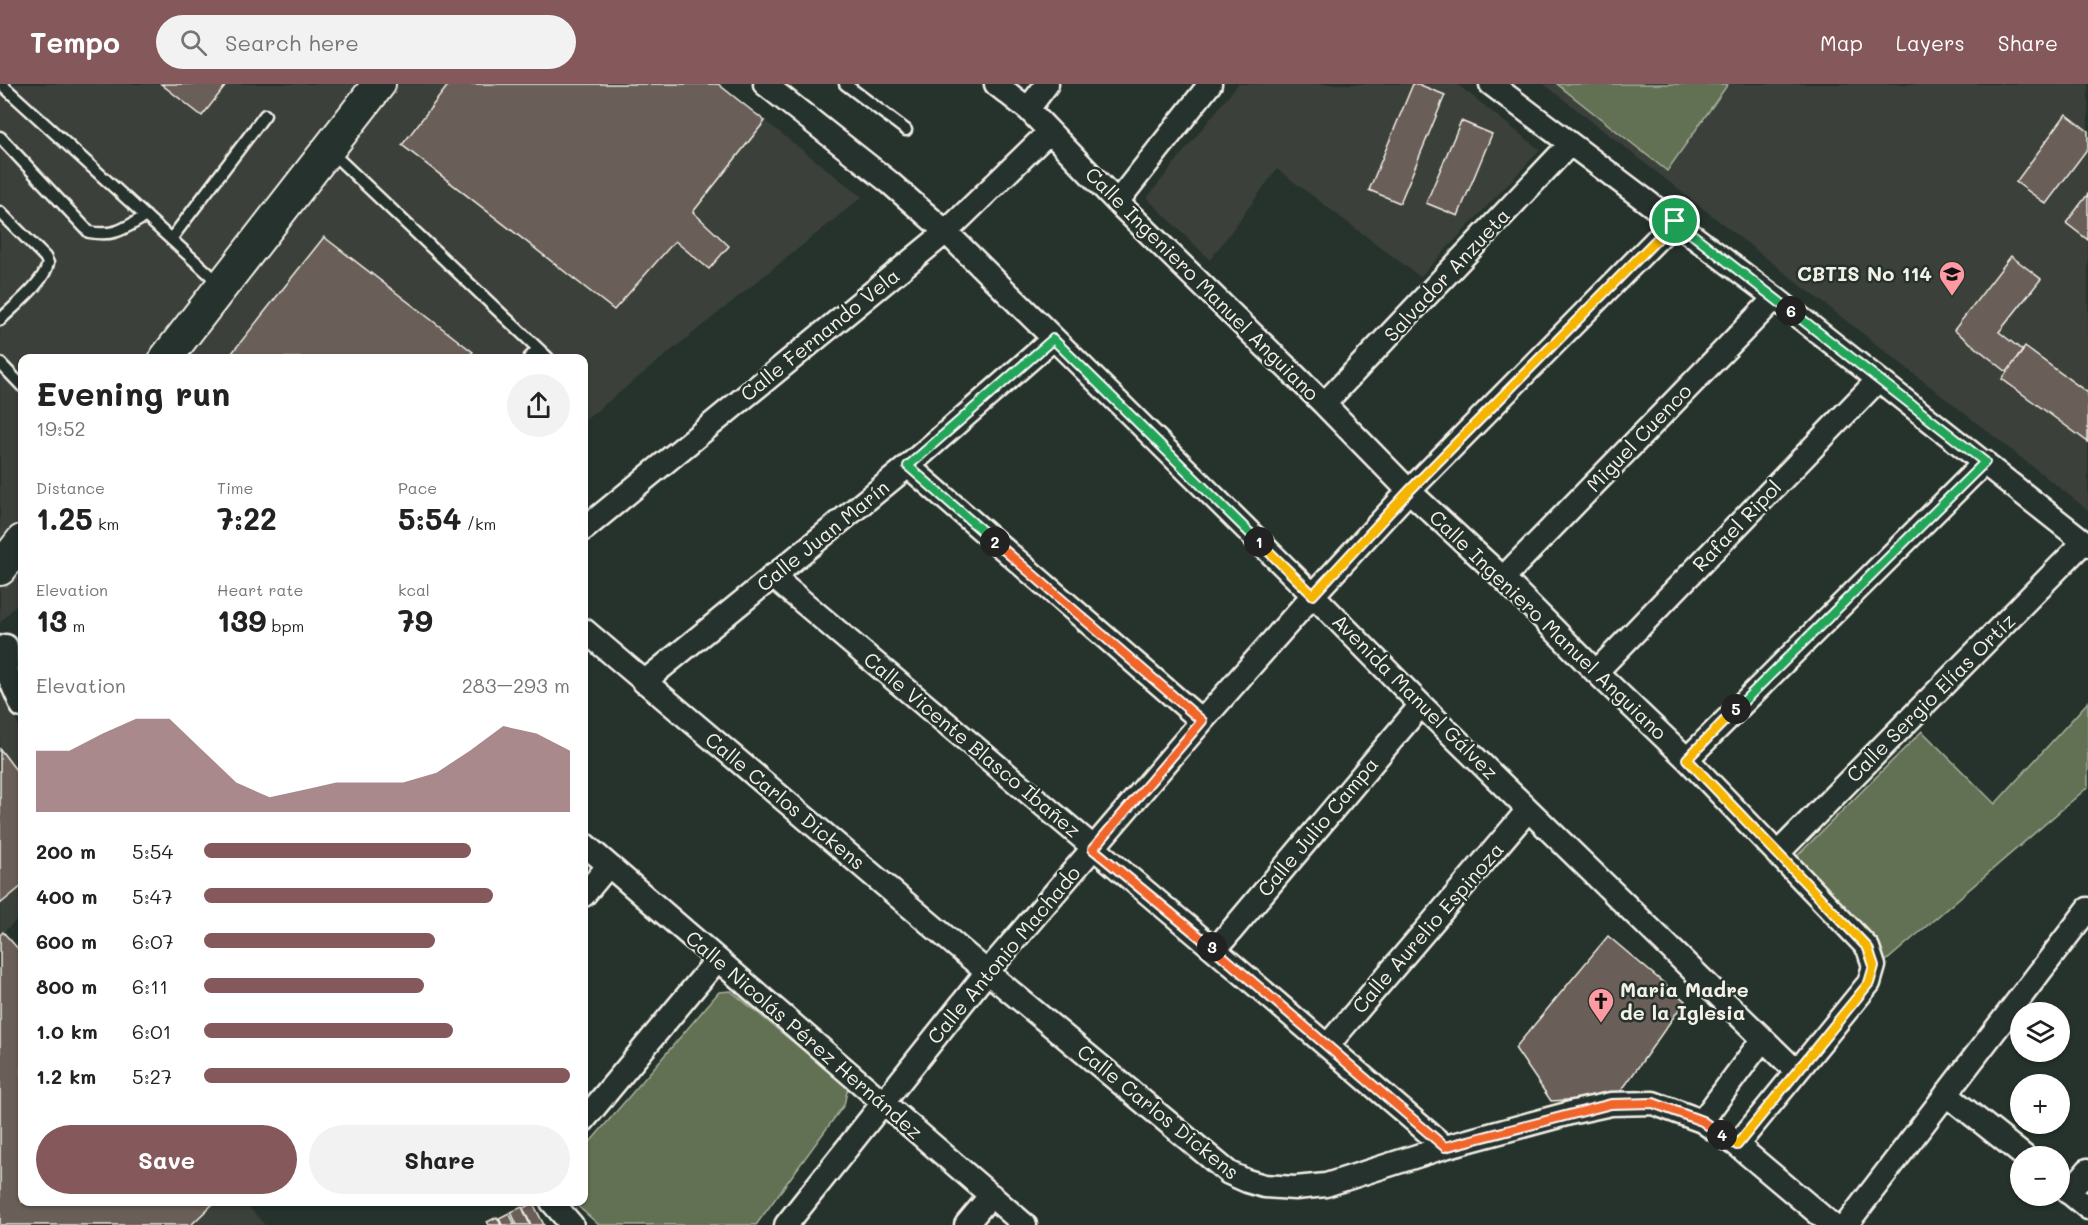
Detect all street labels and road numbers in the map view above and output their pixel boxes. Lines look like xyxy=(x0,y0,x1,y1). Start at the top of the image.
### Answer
street label: Calle Ingeniero Manuel Anguiano xyxy=(1080,161,1325,406)
street label: Salvador Anzueta xyxy=(1378,202,1515,347)
street label: Calle Fernando Vela xyxy=(734,262,904,406)
street label: Miguel Cuenco xyxy=(1580,378,1697,497)
street label: Calle Juan Marín xyxy=(751,474,894,597)
street label: Rafael Ripol xyxy=(1686,474,1786,577)
street label: Calle Ingeniero Manuel Anguiano xyxy=(1424,504,1673,745)
street label: Calle Sergio Elías Ortíz xyxy=(1840,607,2020,787)
street label: Avenida Manuel Gálvez xyxy=(1327,608,1504,785)
street label: Calle Vicente Blasco Ibañez xyxy=(859,646,1087,843)
street label: Calle Carlos Dickens xyxy=(700,726,871,875)
street label: Calle Julio Campa xyxy=(1251,751,1383,902)
street label: Calle Aurelio Espinoza xyxy=(1346,836,1509,1018)
street label: Calle Antonio Machado xyxy=(921,860,1086,1049)
street label: Calle Nicolás Pérez Hernández xyxy=(681,924,929,1144)
street label: Calle Carlos Dickens xyxy=(1072,1038,1245,1184)

